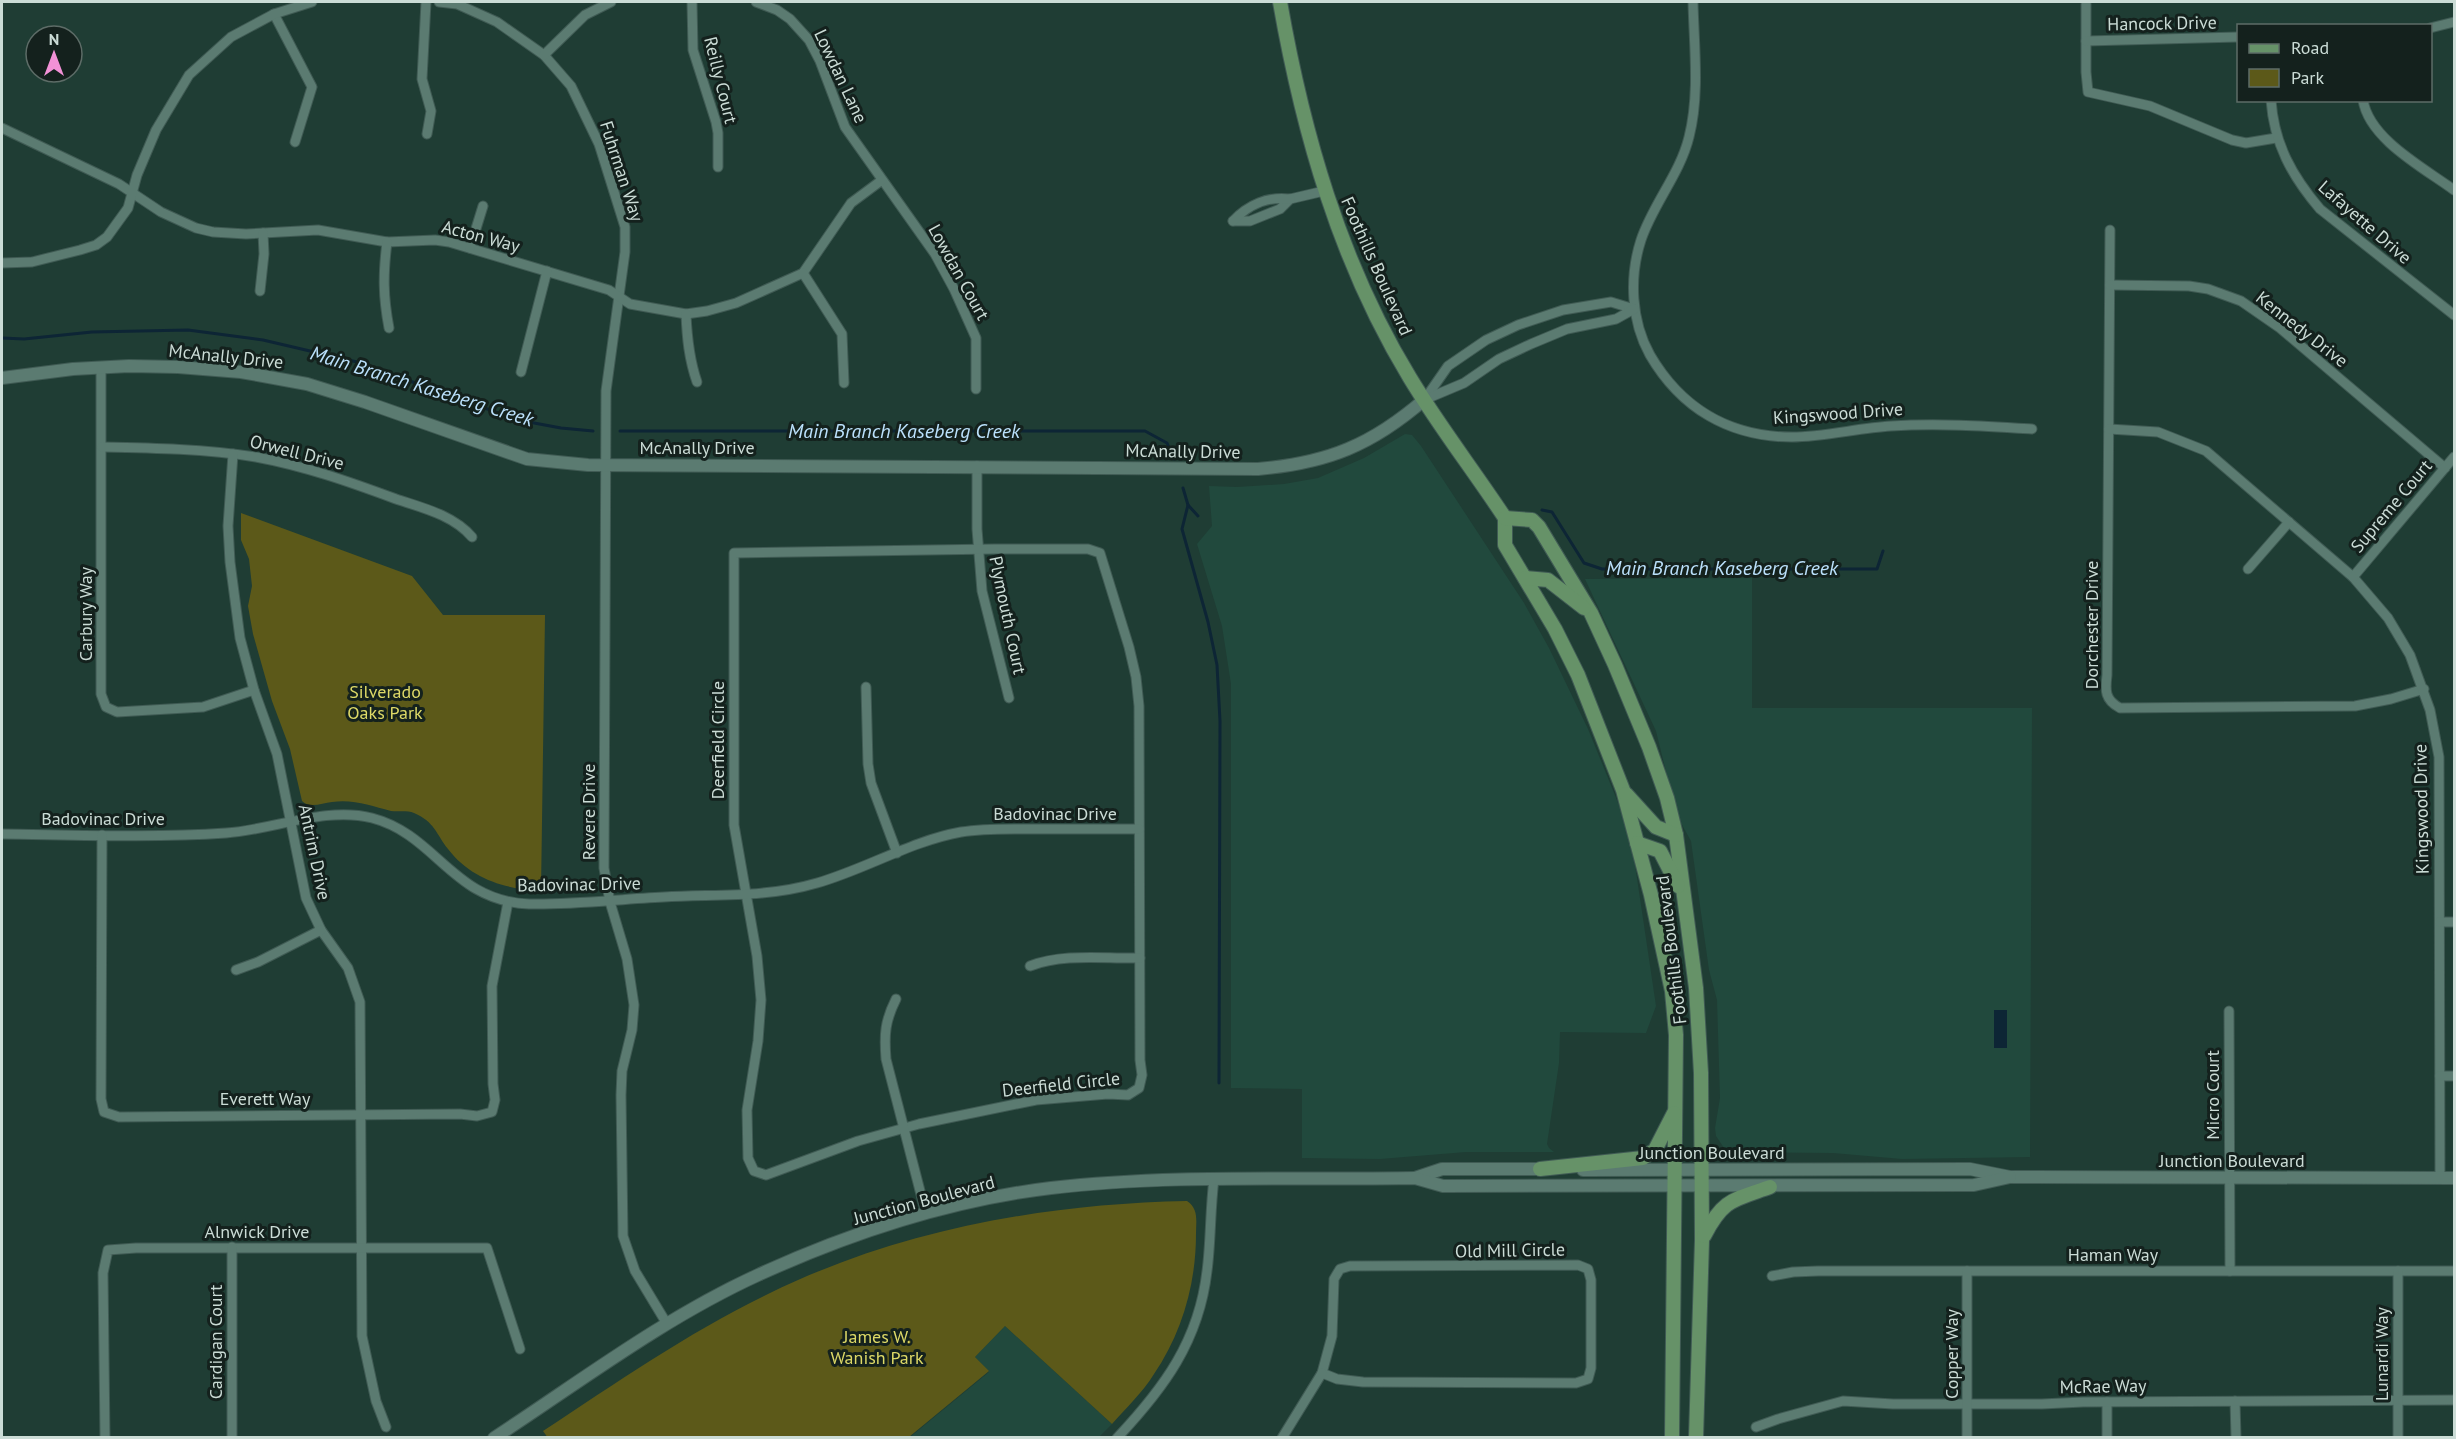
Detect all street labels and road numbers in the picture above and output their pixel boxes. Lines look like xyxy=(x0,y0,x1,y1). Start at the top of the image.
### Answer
street label: Hancock Drive xyxy=(2107,11,2217,35)
street label: Lowdan Lane xyxy=(809,25,873,127)
street label: Reilly Court xyxy=(699,34,743,126)
street label: Fuhrman Way xyxy=(595,118,649,225)
street label: Lafayette Drive xyxy=(2314,175,2416,269)
street label: Foothills Boulevard xyxy=(1336,193,1418,339)
street label: Acton Way xyxy=(439,215,523,258)
street label: Lowdan Court xyxy=(923,220,995,324)
street label: Kennedy Drive xyxy=(2251,286,2353,372)
street label: McAnally Drive xyxy=(168,339,284,373)
street label: Kingswood Drive xyxy=(1772,397,1904,429)
street label: Orwell Drive xyxy=(248,429,346,475)
street label: McAnally Drive xyxy=(639,436,755,459)
street label: McAnally Drive xyxy=(1125,438,1241,464)
street label: Supreme Court xyxy=(2345,455,2437,557)
street label: Plymouth Court xyxy=(984,554,1032,676)
street label: Dorchester Drive xyxy=(2080,561,2103,689)
street label: Carbury Way xyxy=(74,566,97,661)
street label: Deerfield Circle xyxy=(706,681,729,799)
street label: Kingswood Drive xyxy=(2408,744,2434,874)
street label: Revere Drive xyxy=(577,764,600,860)
street label: Antrim Drive xyxy=(294,802,336,902)
street label: Badovinac Drive xyxy=(993,802,1117,825)
street label: Badovinac Drive xyxy=(41,807,165,830)
street label: Badovinac Drive xyxy=(517,871,641,897)
street label: Foothills Boulevard xyxy=(1650,874,1692,1026)
street label: Micro Court xyxy=(2201,1050,2224,1140)
street label: Deerfield Circle xyxy=(1001,1066,1121,1102)
street label: Everett Way xyxy=(220,1087,311,1110)
street label: Junction Boulevard xyxy=(1638,1141,1785,1164)
street label: Junction Boulevard xyxy=(2158,1149,2305,1172)
street label: Junction Boulevard xyxy=(850,1170,997,1230)
street label: Alnwick Drive xyxy=(204,1220,310,1243)
street label: Old Mill Circle xyxy=(1455,1238,1565,1262)
street label: Haman Way xyxy=(2068,1243,2159,1266)
street label: Cardigan Court xyxy=(204,1285,227,1399)
street label: Lunardi Way xyxy=(2370,1306,2393,1401)
street label: Copper Way xyxy=(1940,1308,1963,1399)
street label: McRae Way xyxy=(2059,1374,2147,1398)

